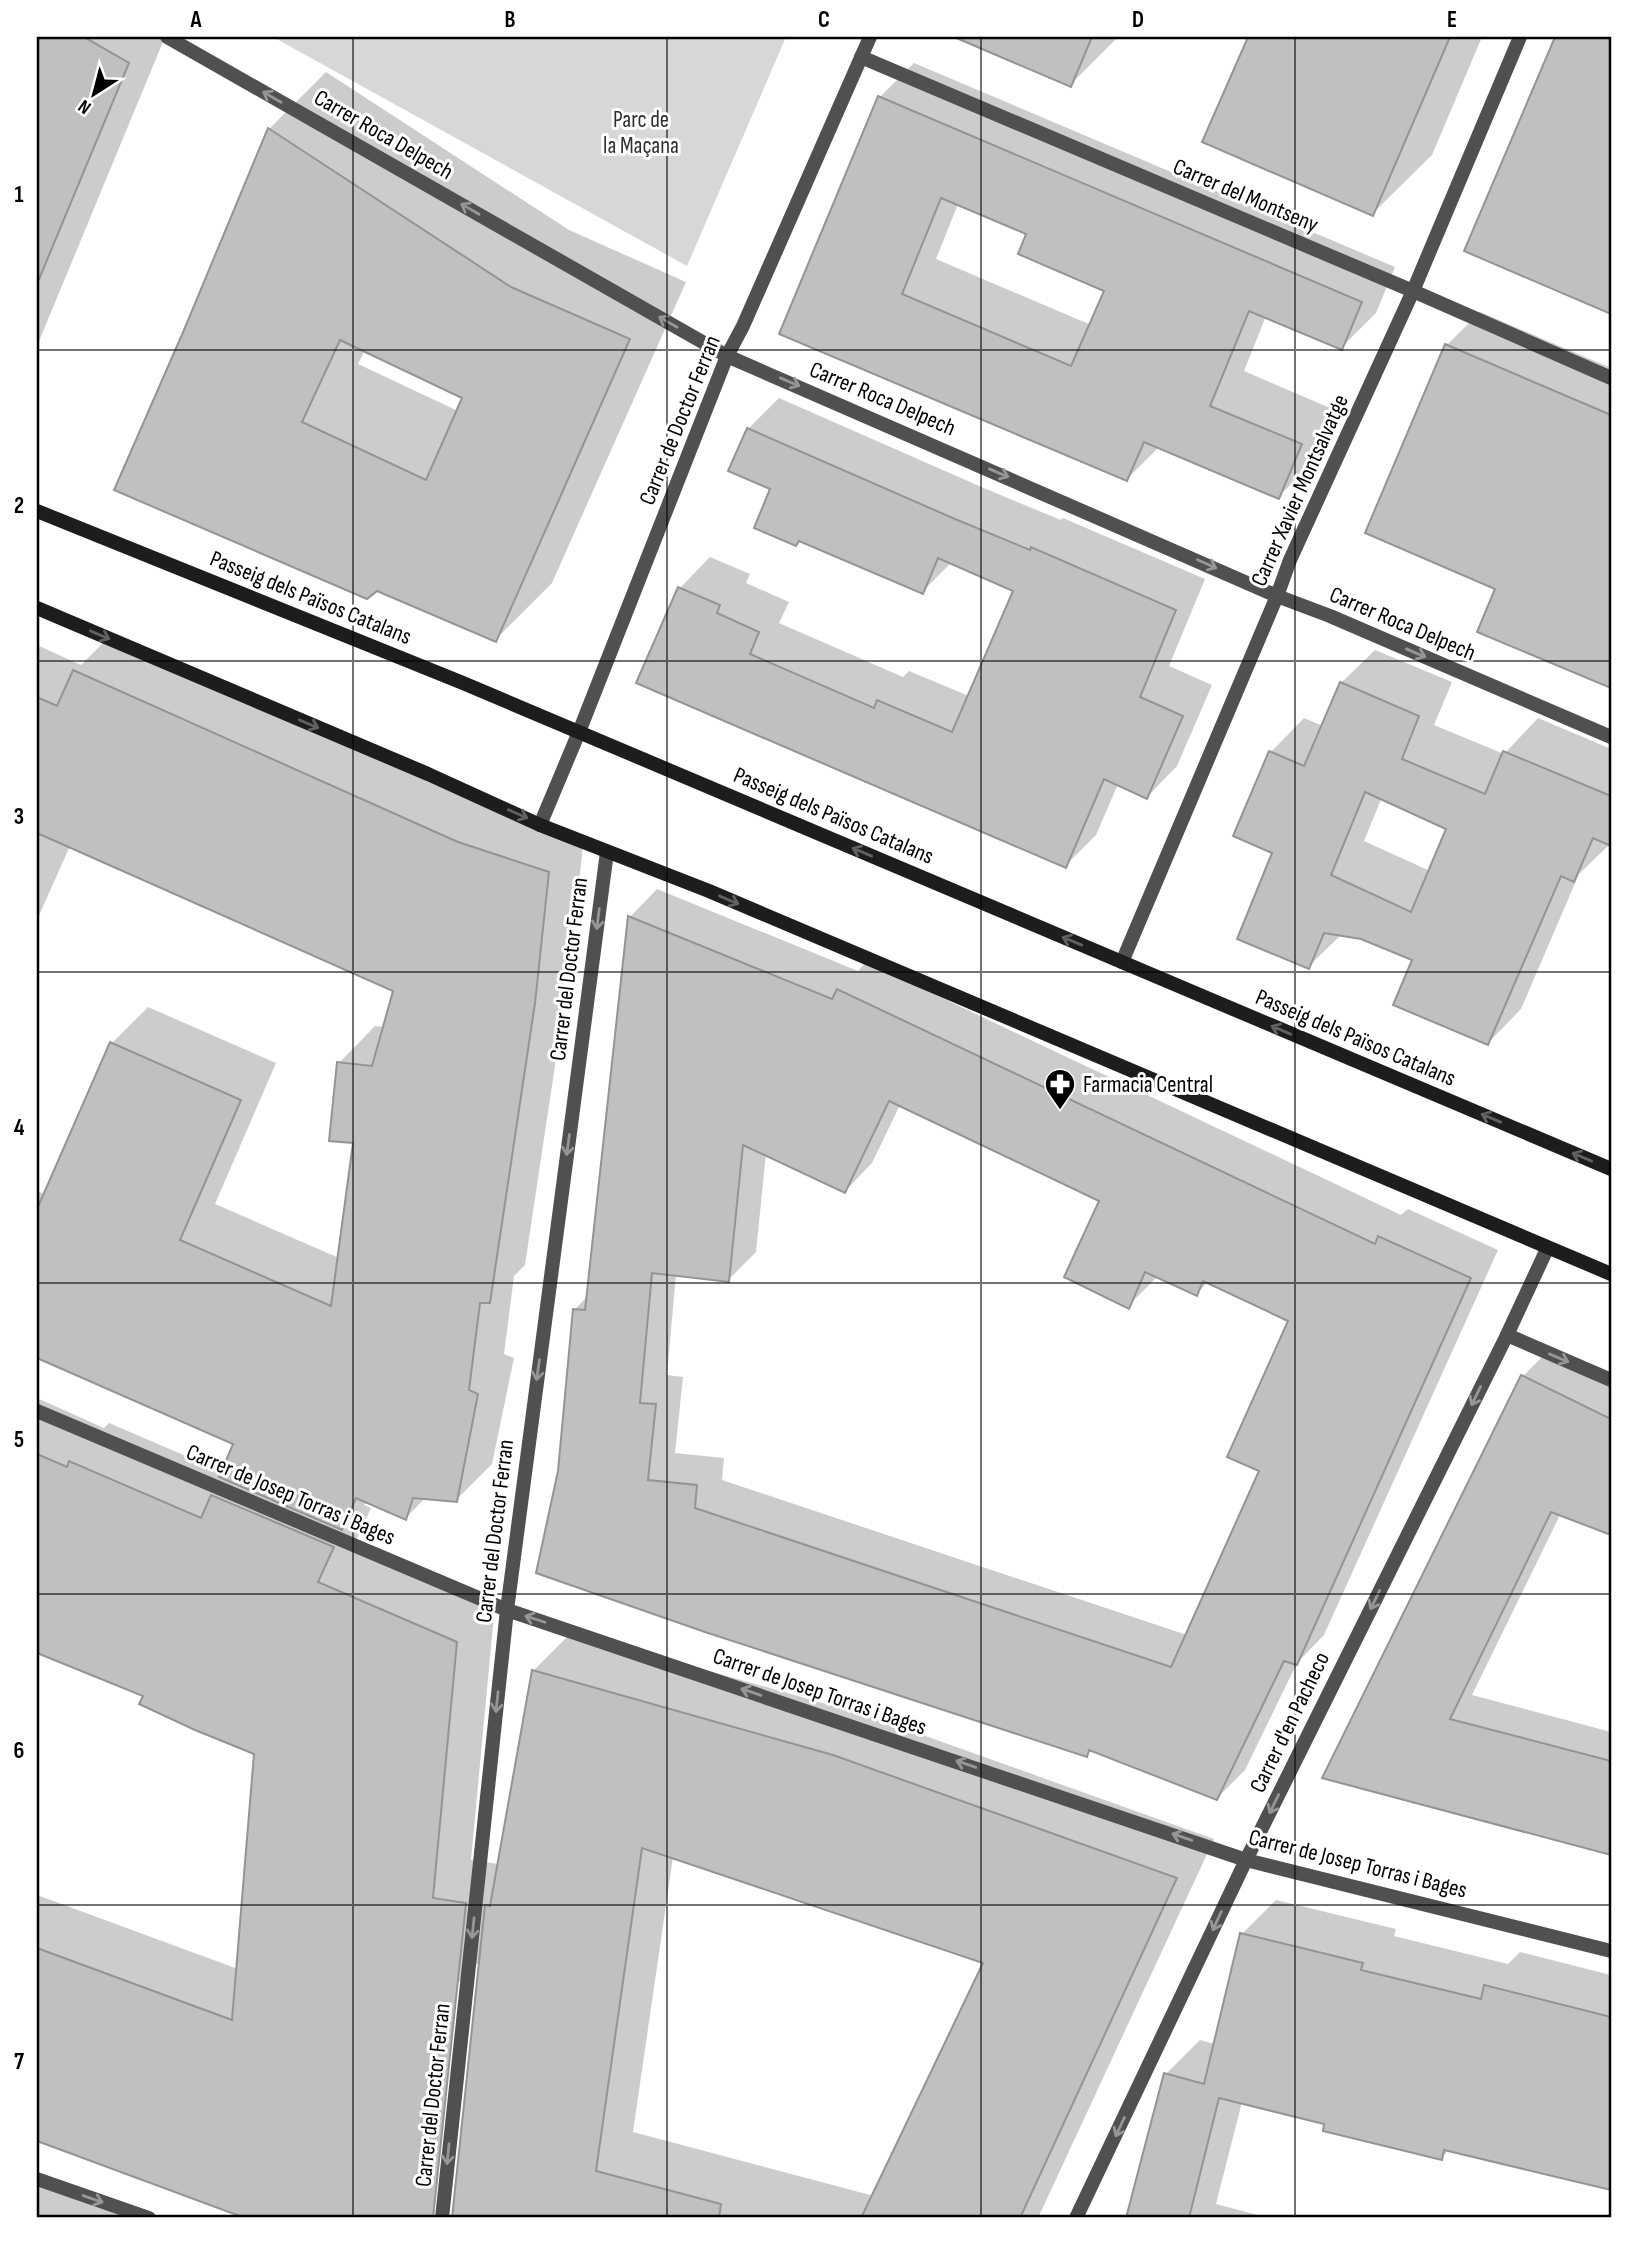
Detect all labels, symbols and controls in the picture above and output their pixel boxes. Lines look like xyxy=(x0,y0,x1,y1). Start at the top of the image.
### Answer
text: A xyxy=(190,6,203,34)
text: B xyxy=(505,6,516,34)
text: C xyxy=(818,6,830,34)
text: D xyxy=(1132,6,1144,34)
text: E xyxy=(1447,6,1457,34)
north arrow xyxy=(60,60,130,130)
street label: Carrer Roca Delpech xyxy=(309,84,458,186)
one-way arrow xyxy=(263,89,283,103)
text: N xyxy=(74,94,96,119)
park label: Parc de la Maçana xyxy=(603,106,679,160)
street label: Carrer del Montseny xyxy=(1169,153,1323,239)
text: 1 xyxy=(14,181,24,209)
one-way arrow xyxy=(461,202,481,216)
one-way arrow xyxy=(658,315,678,329)
street label: Carrer de Doctor Ferran xyxy=(633,332,727,509)
street label: Carrer Roca Delpech xyxy=(805,356,960,442)
one-way arrow xyxy=(779,376,800,389)
street label: Carrer Xavier Montsalvatge xyxy=(1245,390,1355,591)
one-way arrow xyxy=(987,467,1009,480)
text: 2 xyxy=(14,492,24,520)
street label: Passeig dels Països Catalans xyxy=(206,545,415,651)
one-way arrow xyxy=(1196,559,1217,572)
street label: Carrer Roca Delpech xyxy=(1325,581,1480,667)
one-way arrow xyxy=(88,629,110,642)
one-way arrow xyxy=(1405,647,1427,660)
one-way arrow xyxy=(298,718,319,731)
street label: Passeig dels Països Catalans xyxy=(729,761,938,871)
text: 3 xyxy=(14,803,24,831)
one-way arrow xyxy=(507,808,528,821)
one-way arrow xyxy=(852,845,874,858)
street label: Carrer del Doctor Ferran xyxy=(544,876,594,1062)
one-way arrow xyxy=(717,894,739,907)
one-way arrow xyxy=(591,907,604,930)
one-way arrow xyxy=(1062,934,1083,947)
street label: Passeig dels Països Catalans xyxy=(1251,983,1460,1093)
one-way arrow xyxy=(1271,1022,1293,1035)
pharmacy icon: Farmacia Central xyxy=(1043,1067,1077,1111)
place label: Farmacia Central xyxy=(1083,1071,1213,1099)
one-way arrow xyxy=(1481,1111,1502,1124)
text: 4 xyxy=(14,1114,25,1142)
one-way arrow xyxy=(561,1133,574,1156)
one-way arrow xyxy=(1572,1150,1594,1163)
one-way arrow xyxy=(1548,1352,1569,1365)
one-way arrow xyxy=(532,1359,545,1381)
one-way arrow xyxy=(1469,1385,1483,1406)
text: 5 xyxy=(14,1426,24,1454)
street label: Carrer de Josep Torras i Bages xyxy=(182,1438,399,1552)
street label: Carrer del Doctor Ferran xyxy=(470,1438,520,1624)
one-way arrow xyxy=(1368,1589,1382,1610)
one-way arrow xyxy=(524,1612,546,1625)
street label: Carrer de Josep Torras i Bages xyxy=(709,1642,930,1742)
street label: Carrer d'en Pacheco xyxy=(1244,1647,1336,1797)
one-way arrow xyxy=(740,1685,762,1697)
one-way arrow xyxy=(490,1690,503,1713)
text: 6 xyxy=(14,1737,24,1765)
one-way arrow xyxy=(956,1757,978,1770)
one-way arrow xyxy=(1267,1793,1281,1814)
street label: Carrer de Josep Torras i Bages xyxy=(1246,1823,1470,1905)
one-way arrow xyxy=(1171,1830,1193,1842)
one-way arrow xyxy=(1210,1910,1223,1931)
one-way arrow xyxy=(466,1916,479,1939)
street label: Carrer del Doctor Ferran xyxy=(409,2002,457,2188)
text: 7 xyxy=(14,2048,24,2076)
one-way arrow xyxy=(1112,2116,1126,2137)
one-way arrow xyxy=(442,2143,455,2165)
one-way arrow xyxy=(82,2193,104,2206)

